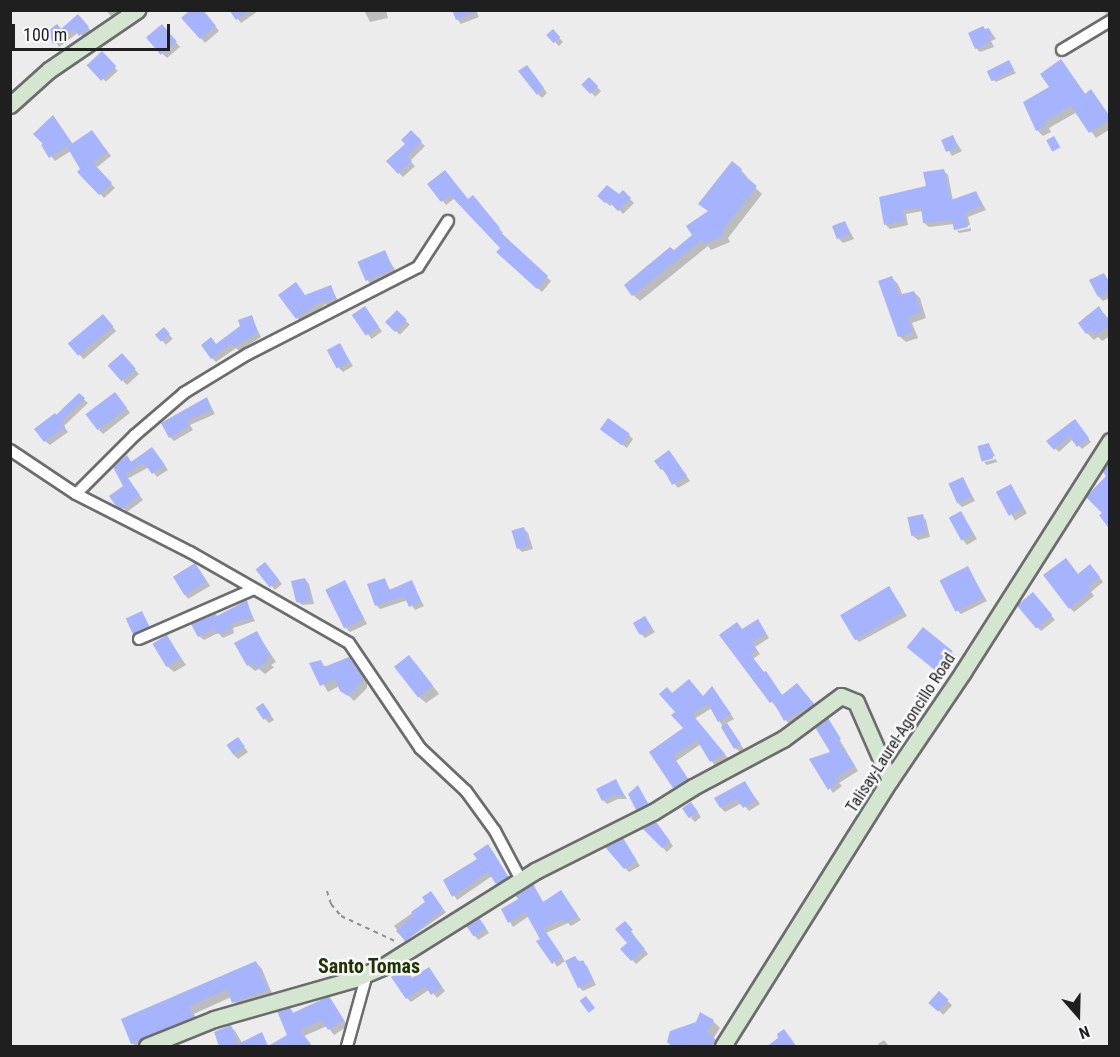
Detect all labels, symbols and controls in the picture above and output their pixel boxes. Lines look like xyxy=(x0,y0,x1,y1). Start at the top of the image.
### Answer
scale bar xyxy=(15,12,172,50)
text: 100 m xyxy=(23,24,67,45)
street label: Talisay-Laurel-Agoncillo Road xyxy=(842,650,960,816)
district label: Santo Tomas xyxy=(318,954,420,978)
north arrow xyxy=(1048,985,1108,1045)
text: N xyxy=(1076,1022,1092,1043)

